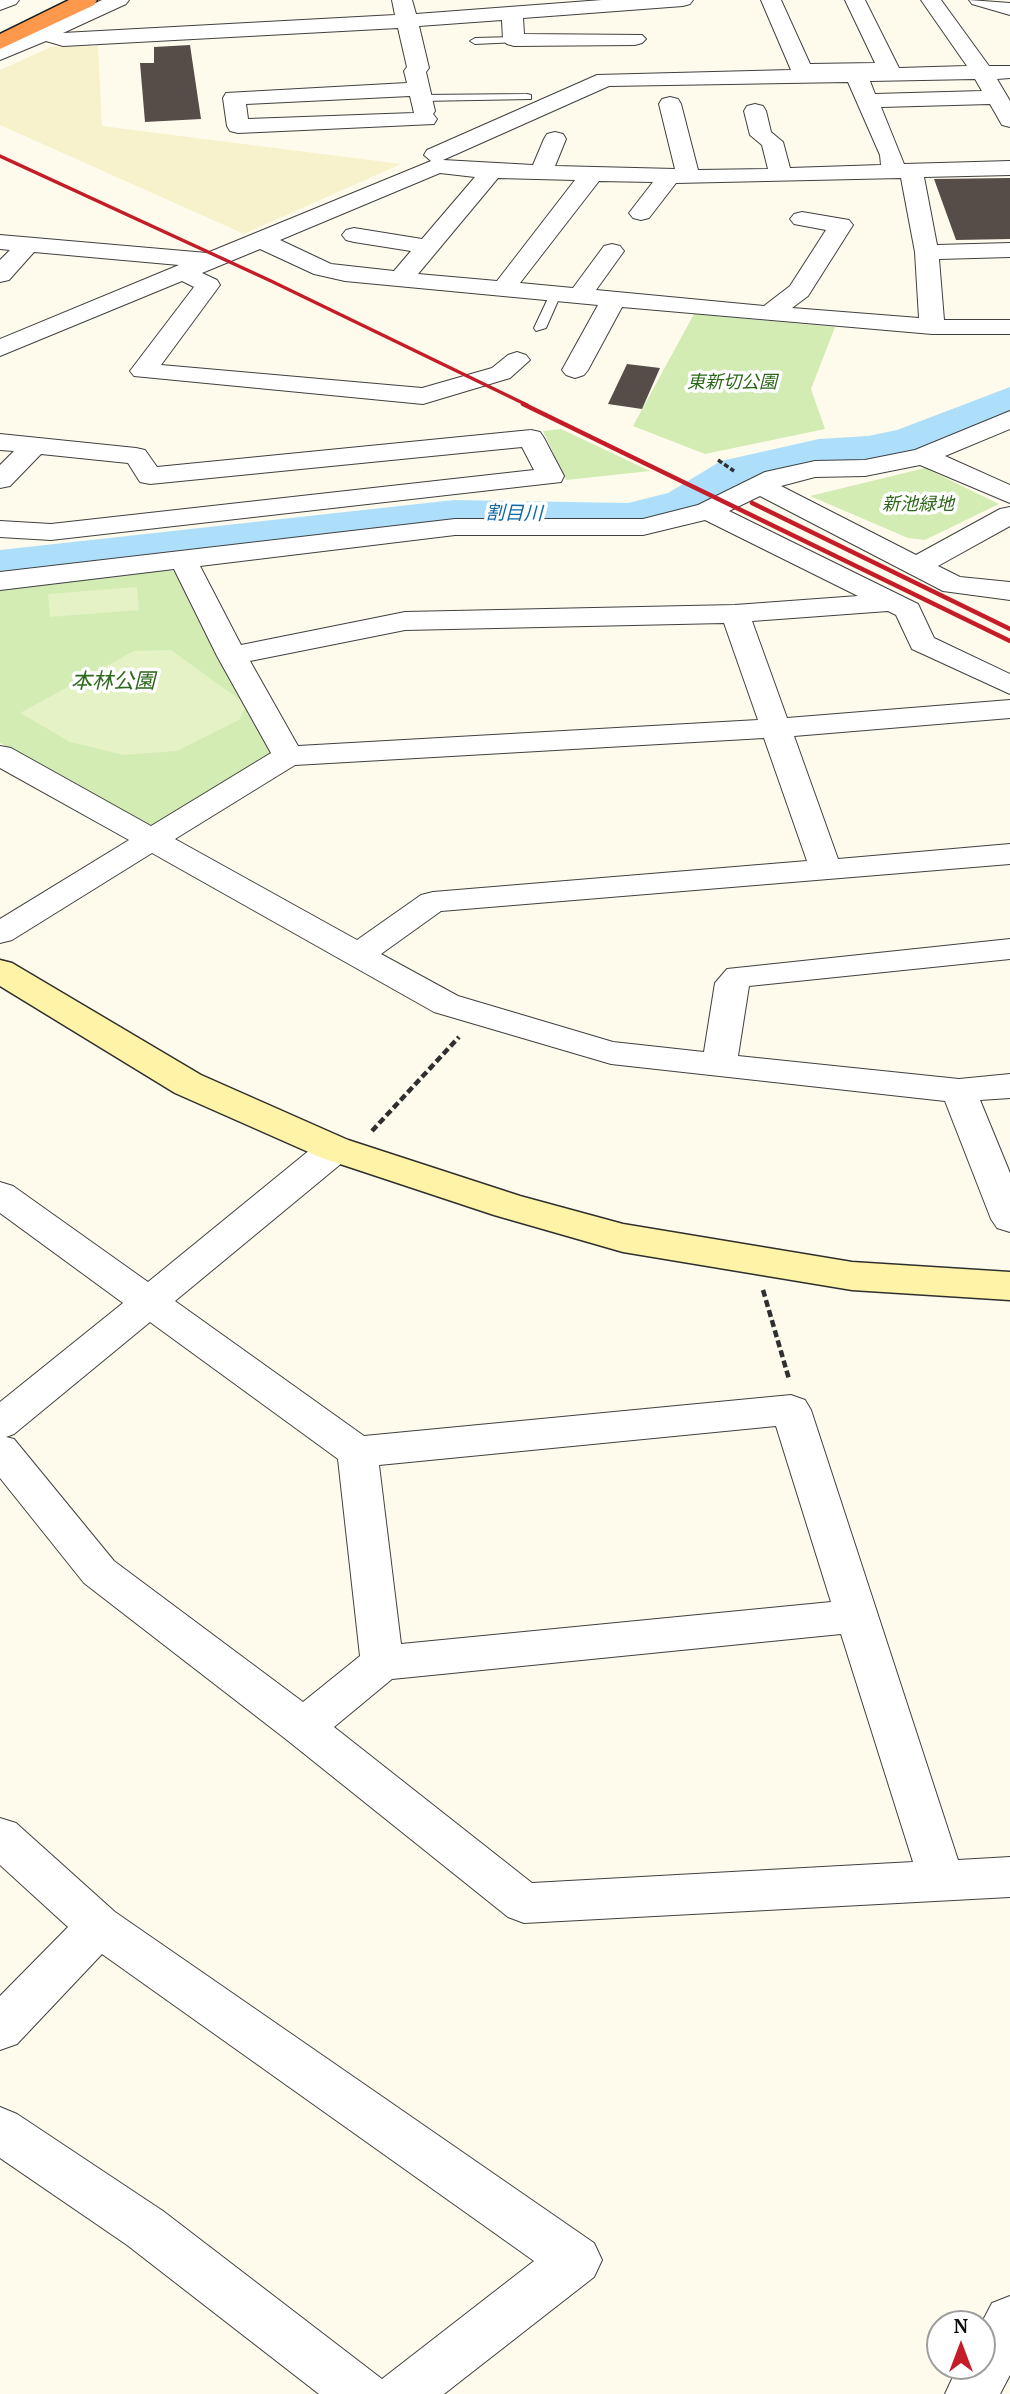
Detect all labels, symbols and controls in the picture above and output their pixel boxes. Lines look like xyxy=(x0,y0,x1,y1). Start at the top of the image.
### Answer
park label: 東新切公園 xyxy=(687,372,777,394)
park label: 新池緑地 xyxy=(882,494,954,516)
water label: 割目川 xyxy=(485,502,543,526)
park label: 本林公園 xyxy=(71,669,155,695)
north arrow xyxy=(926,2310,996,2380)
text: N xyxy=(954,2313,968,2338)

